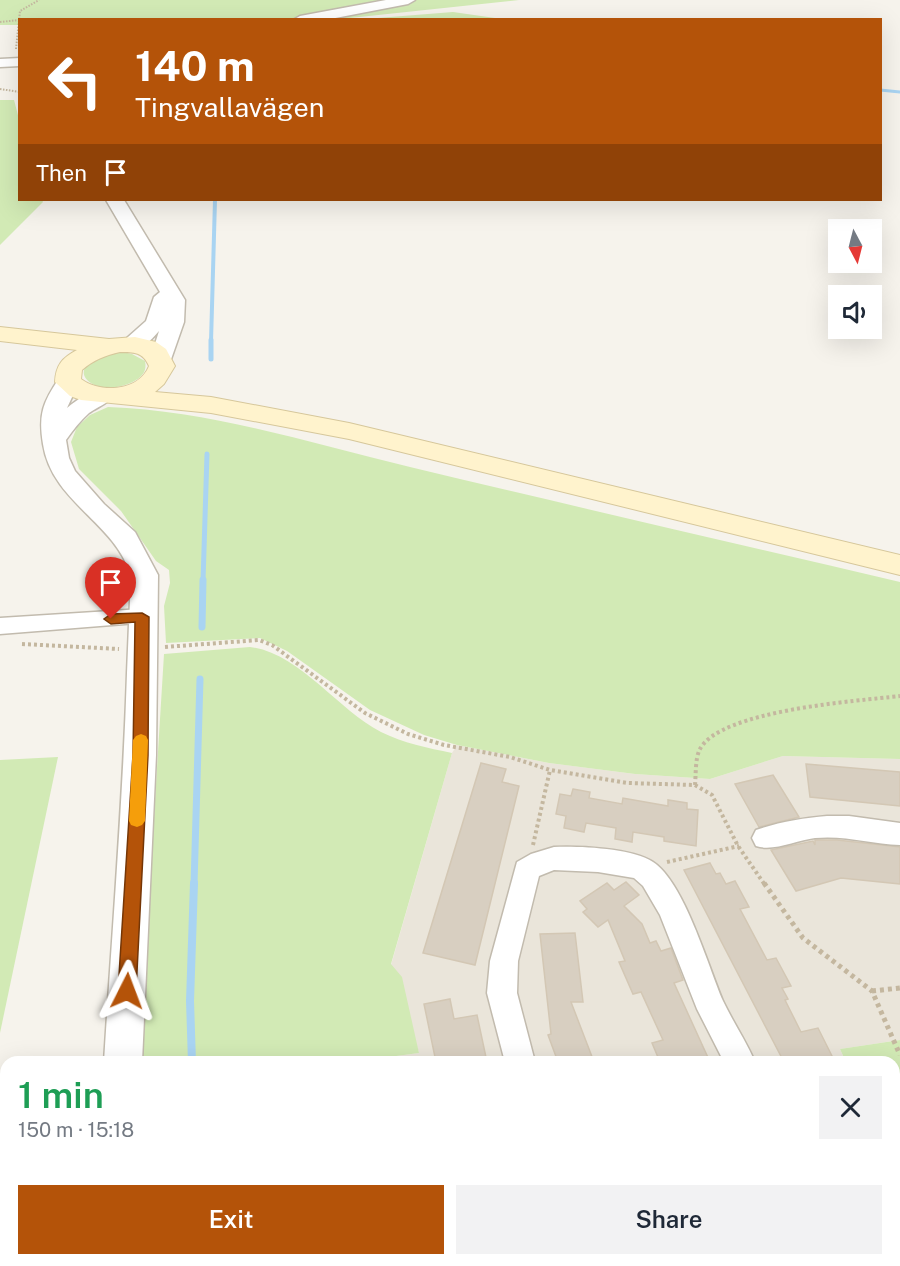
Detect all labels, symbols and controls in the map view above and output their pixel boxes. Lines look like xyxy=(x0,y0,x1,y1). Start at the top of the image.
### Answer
text: 140 m xyxy=(135,41,255,90)
icon: left xyxy=(36,42,114,120)
text: Tingvallavägen xyxy=(135,91,324,123)
icon: arrive xyxy=(99,156,132,189)
text: Then xyxy=(36,160,87,186)
north arrow xyxy=(828,219,882,273)
map controls xyxy=(828,219,882,339)
button: sound xyxy=(828,285,882,339)
pin xyxy=(85,557,136,619)
icon: arrive xyxy=(94,566,127,599)
position arrow xyxy=(95,959,159,1023)
text: 1 min xyxy=(18,1074,104,1116)
button: close xyxy=(819,1076,882,1139)
text: 150 m · 15:18 xyxy=(18,1118,134,1142)
button: Exit xyxy=(18,1185,444,1254)
button: Share xyxy=(456,1185,882,1254)

